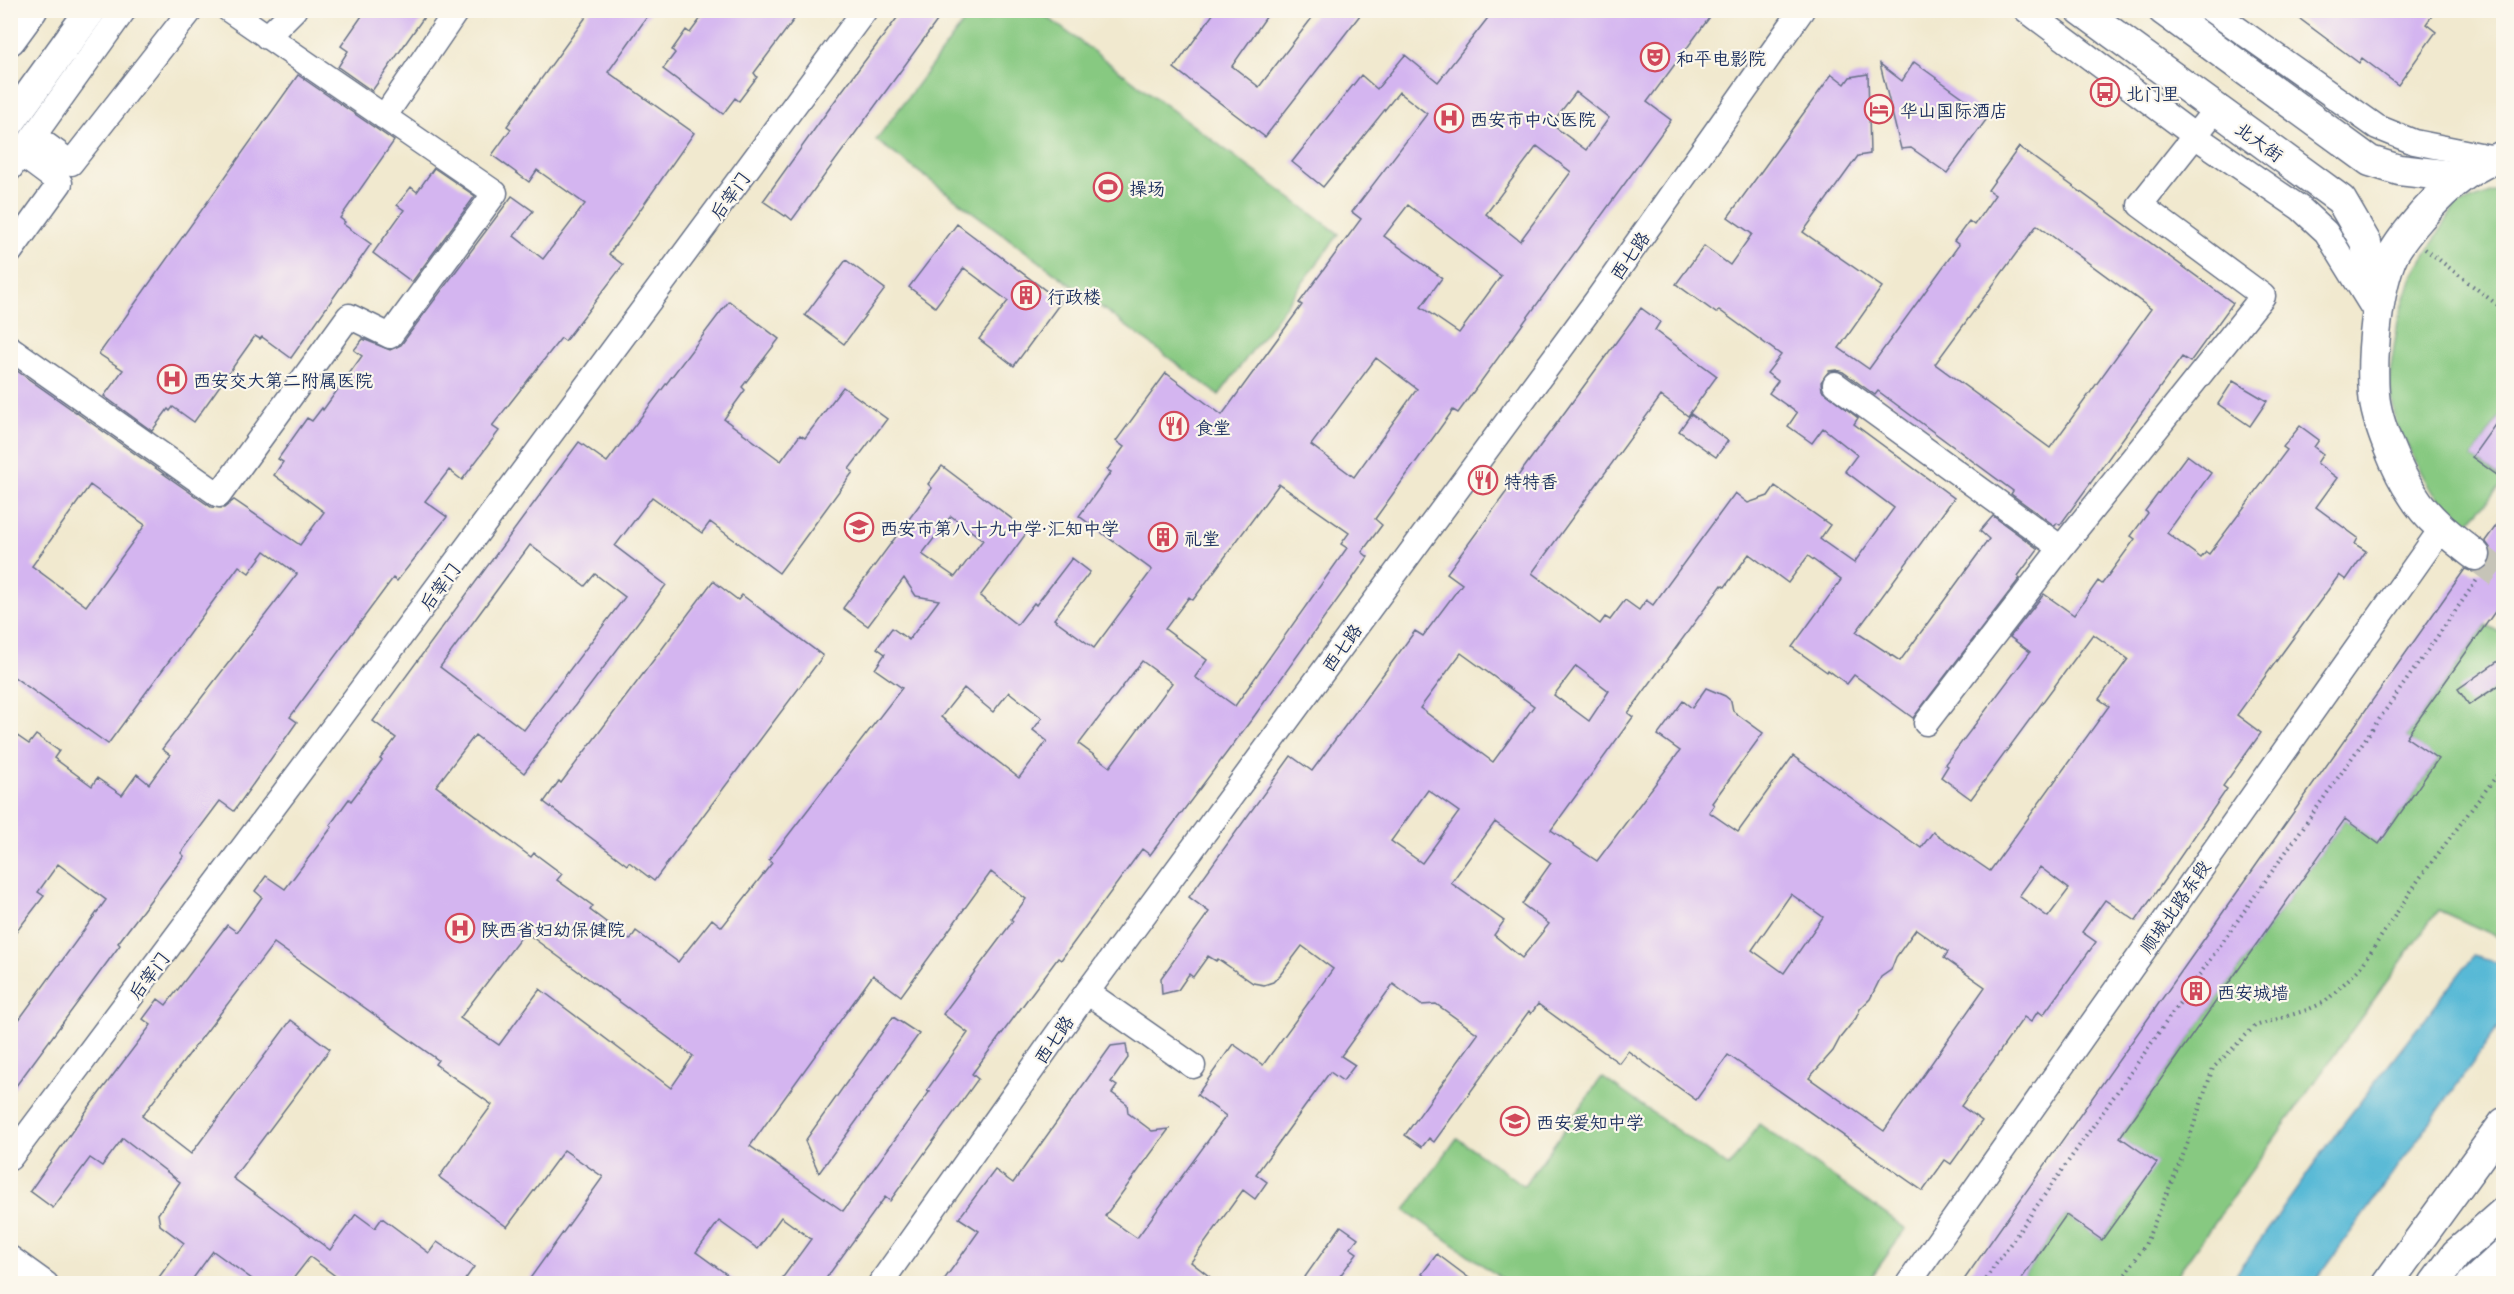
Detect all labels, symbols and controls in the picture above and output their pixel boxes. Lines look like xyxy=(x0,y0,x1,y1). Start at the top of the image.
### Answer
theatre icon: 和平电影院 xyxy=(1639,41,1671,73)
place label: 和平电影院 xyxy=(1676,44,1766,71)
bus stop icon: 北门里 xyxy=(2089,76,2121,108)
place label: 北门里 xyxy=(2126,79,2180,106)
hotel icon: 华山国际酒店 xyxy=(1863,93,1895,125)
place label: 华山国际酒店 xyxy=(1900,96,2008,123)
hospital icon: 西安市中心医院 xyxy=(1433,102,1465,134)
place label: 西安市中心医院 xyxy=(1470,105,1596,132)
street label: 北大街 xyxy=(2230,114,2290,168)
street label: 后宰门 xyxy=(702,165,756,225)
sports icon: 操场 xyxy=(1092,171,1124,203)
place label: 操场 xyxy=(1129,174,1165,201)
street label: 西七路 xyxy=(1602,225,1656,285)
building icon: 行政楼 xyxy=(1010,279,1042,311)
place label: 行政楼 xyxy=(1047,282,1101,309)
hospital icon: 西安交大第二附属医院 xyxy=(156,363,188,395)
place label: 西安交大第二附属医院 xyxy=(193,366,373,393)
restaurant icon: 食堂 xyxy=(1158,410,1190,442)
place label: 食堂 xyxy=(1195,413,1231,440)
restaurant icon: 特特香 xyxy=(1467,464,1499,496)
place label: 特特香 xyxy=(1504,467,1558,494)
school or university icon: 西安市第八十九中学·汇知中学 xyxy=(843,511,875,543)
place label: 西安市第八十九中学·汇知中学 xyxy=(880,514,1119,541)
building icon: 礼堂 xyxy=(1147,521,1179,553)
place label: 礼堂 xyxy=(1184,524,1220,551)
street label: 后宰门 xyxy=(412,556,466,616)
street label: 西七路 xyxy=(1314,617,1368,677)
street label: 顺城北路东段 xyxy=(2132,854,2216,958)
hospital icon: 陕西省妇幼保健院 xyxy=(444,912,476,944)
place label: 陕西省妇幼保健院 xyxy=(481,915,625,942)
street label: 后宰门 xyxy=(121,945,175,1005)
building icon: 西安城墙 xyxy=(2180,975,2212,1007)
place label: 西安城墙 xyxy=(2217,978,2289,1005)
street label: 西七路 xyxy=(1026,1009,1080,1069)
school or university icon: 西安爱知中学 xyxy=(1499,1105,1531,1137)
place label: 西安爱知中学 xyxy=(1536,1108,1644,1135)

